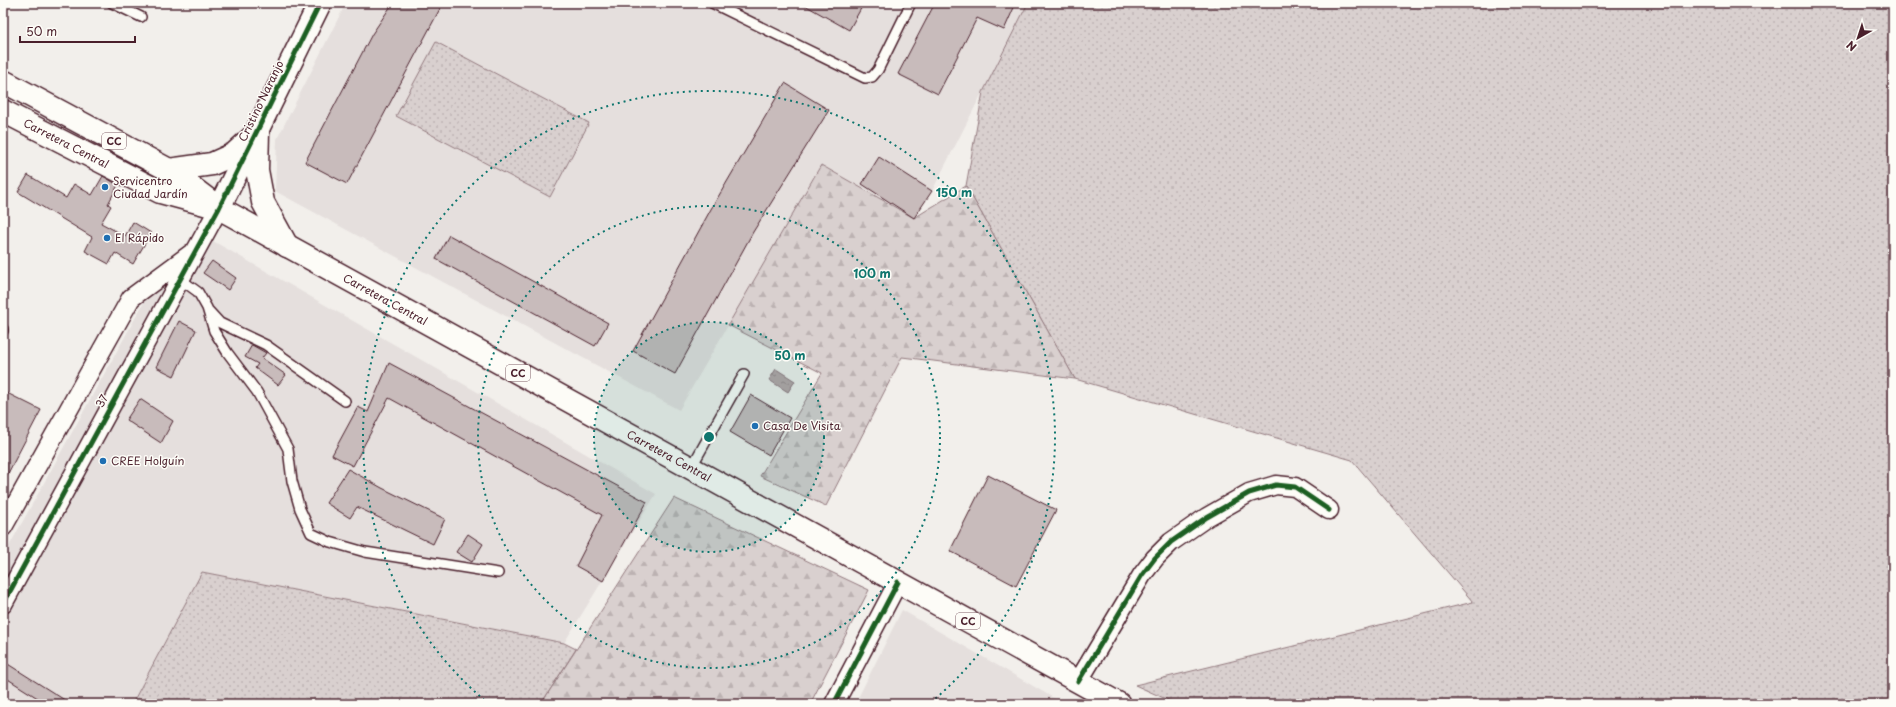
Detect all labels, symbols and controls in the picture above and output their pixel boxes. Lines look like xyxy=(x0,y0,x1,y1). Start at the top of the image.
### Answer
scale bar xyxy=(20,18,135,44)
north arrow xyxy=(1838,18,1878,58)
text: 50 m xyxy=(26,22,57,40)
text: N xyxy=(1842,37,1860,56)
street label: Cristino Naranjo xyxy=(233,57,288,144)
street label: Carretera Central xyxy=(21,114,112,172)
road number: CC xyxy=(102,133,126,149)
place label: Servicentro Ciudad Jardín xyxy=(113,172,188,202)
marker: Servicentro Ciudad Jardín xyxy=(100,182,110,192)
text: 150 m xyxy=(936,183,972,201)
place label: El Rápido xyxy=(115,229,164,246)
marker: El Rápido xyxy=(102,233,112,243)
text: 100 m xyxy=(853,264,891,282)
street label: Carretera Central xyxy=(340,269,431,329)
text: 50 m xyxy=(774,346,806,364)
road number: CC xyxy=(506,365,530,381)
street label: 37 xyxy=(91,391,112,411)
place label: Casa De Visita xyxy=(763,417,841,434)
marker: Casa De Visita xyxy=(750,421,760,431)
street label: Carretera Central xyxy=(624,425,715,486)
centre of rings xyxy=(702,430,716,444)
place label: CREE Holguín xyxy=(111,452,185,469)
marker: CREE Holguín xyxy=(98,456,108,466)
road number: CC xyxy=(956,613,980,629)

